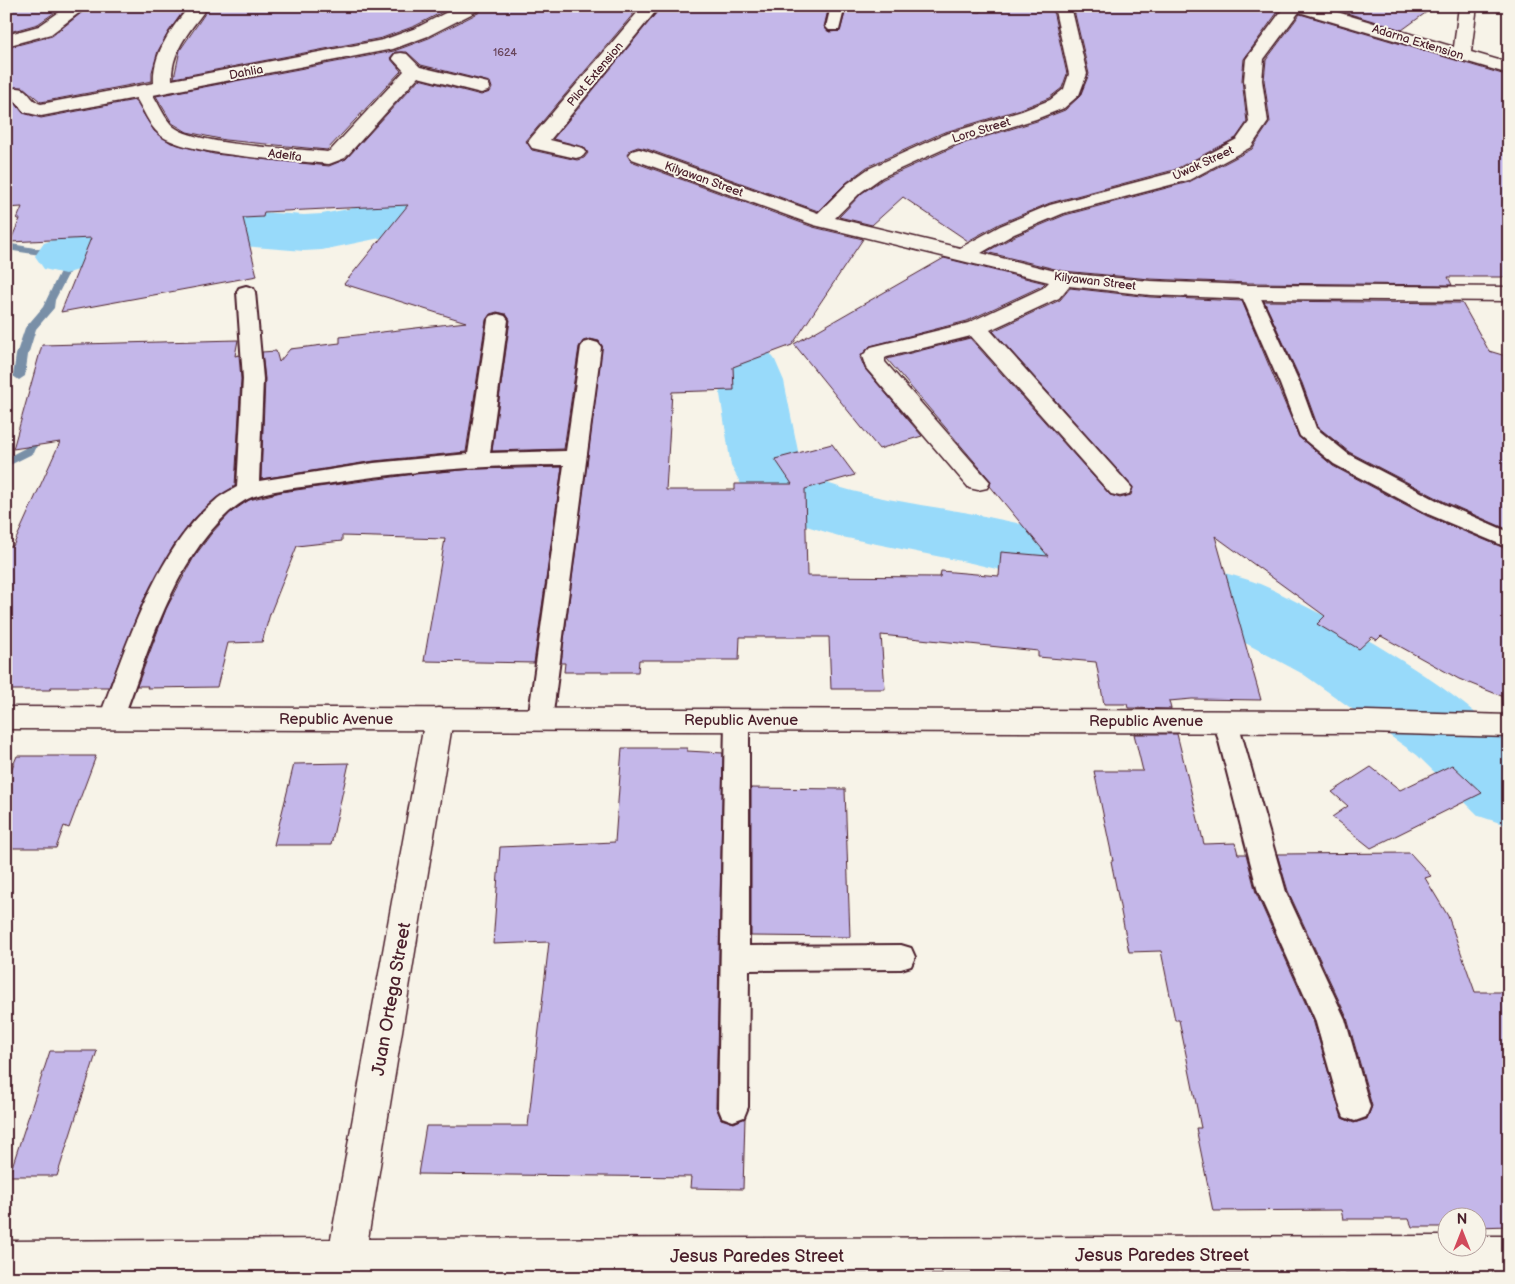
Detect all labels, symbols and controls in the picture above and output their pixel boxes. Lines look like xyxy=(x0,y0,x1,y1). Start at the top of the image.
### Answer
street label: Adarna Extension xyxy=(1370,21,1466,64)
street label: Pilot Extension xyxy=(564,39,627,110)
house number: 1624 xyxy=(493,46,517,59)
street label: Dahlia xyxy=(228,62,265,83)
street label: Loro Street xyxy=(950,114,1012,146)
street label: Uwak Street xyxy=(1170,143,1236,184)
street label: Adelfa xyxy=(267,146,303,165)
street label: Kilyawan Street xyxy=(662,158,745,201)
street label: Kilyawan Street xyxy=(1053,269,1137,294)
street label: Republic Avenue xyxy=(279,710,393,729)
street label: Republic Avenue xyxy=(684,711,798,730)
street label: Republic Avenue xyxy=(1089,712,1203,731)
street label: Juan Ortega Street xyxy=(368,920,415,1077)
north arrow xyxy=(1438,1206,1488,1256)
text: N xyxy=(1457,1211,1467,1228)
street label: Jesus Paredes Street xyxy=(1075,1245,1249,1266)
street label: Jesus Paredes Street xyxy=(670,1246,844,1267)

